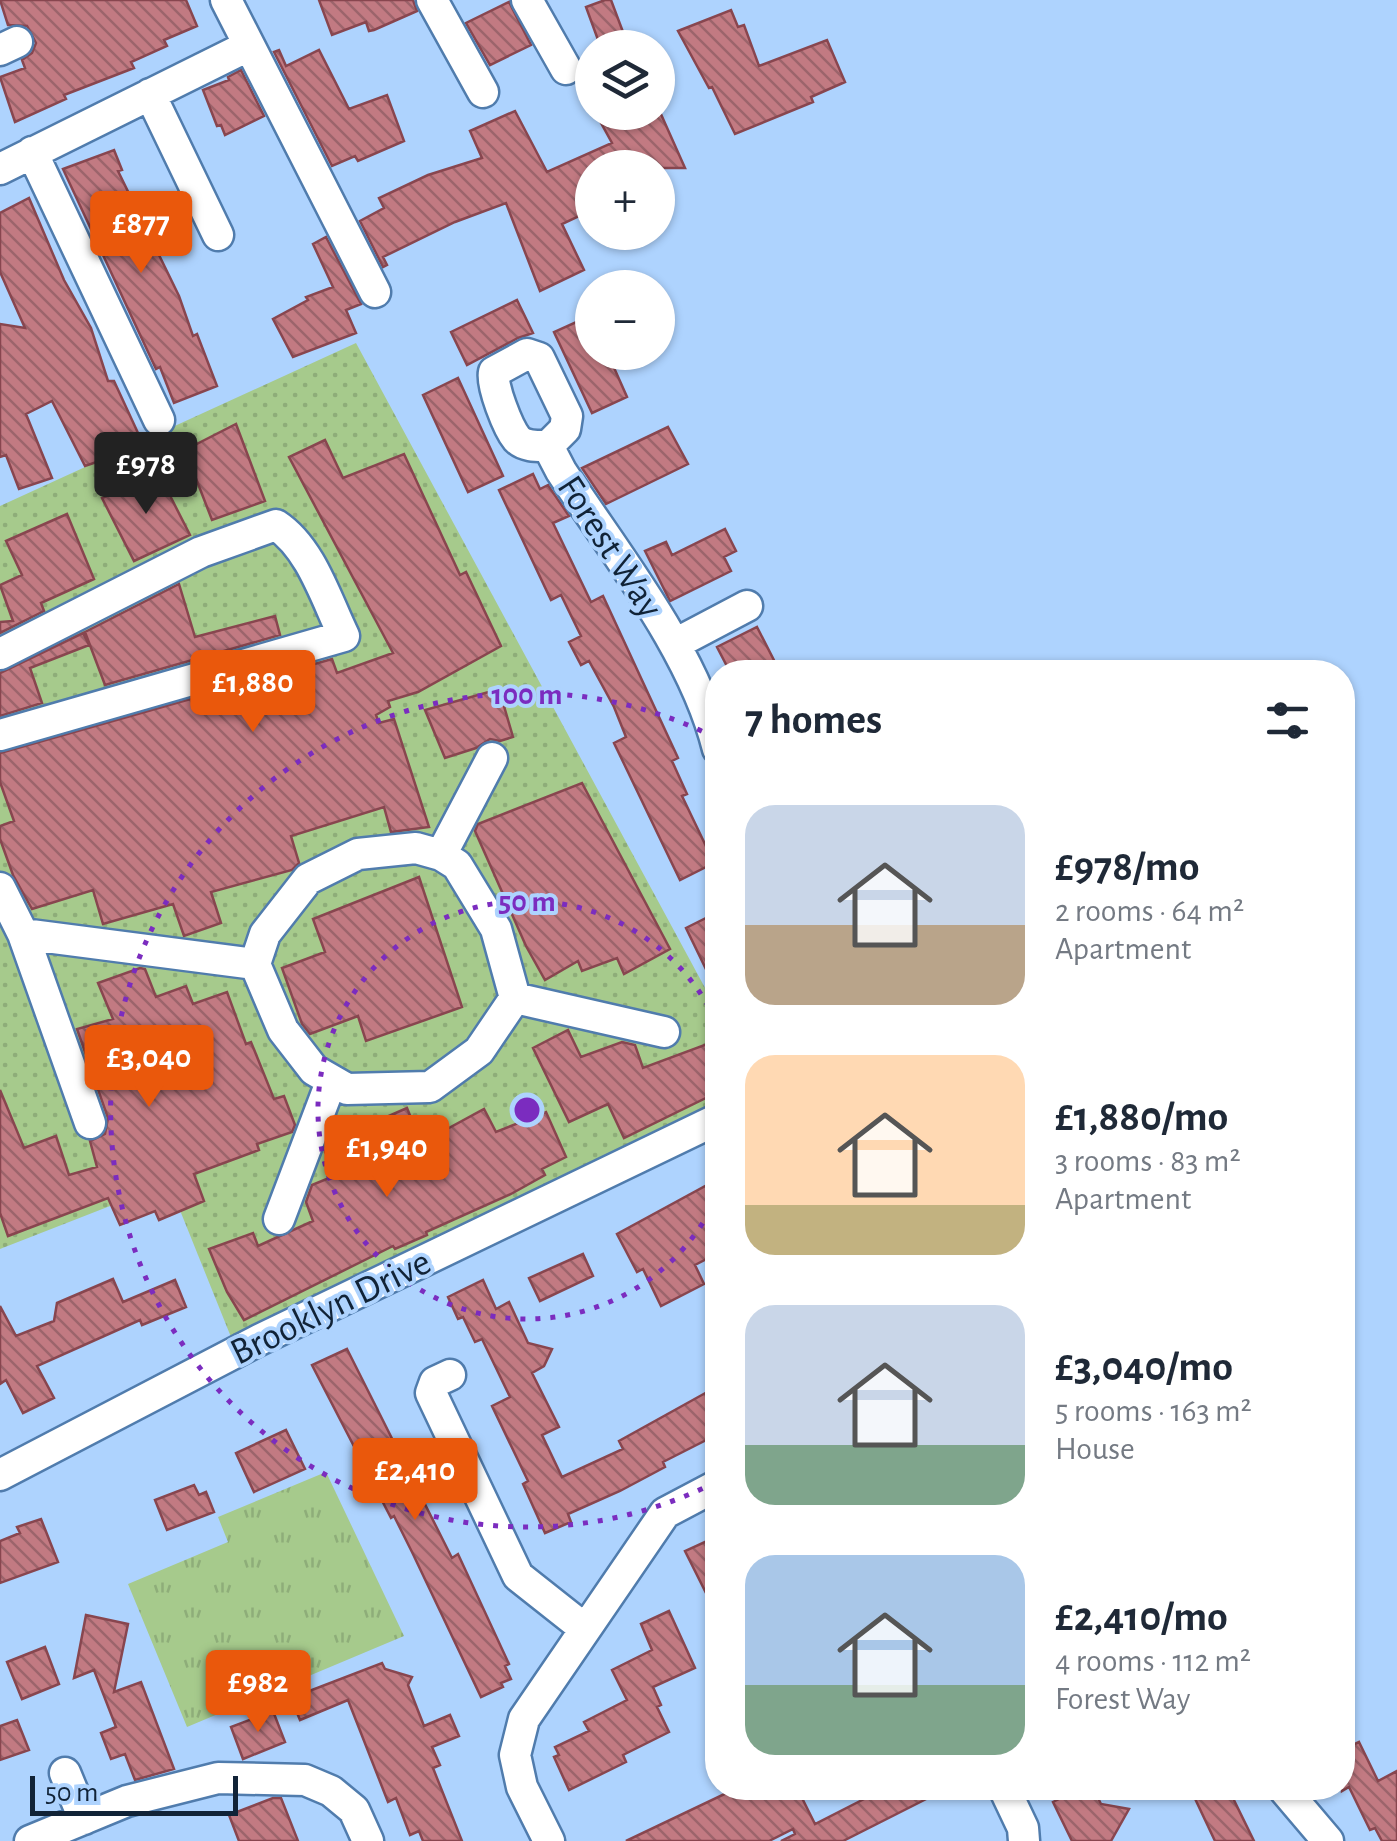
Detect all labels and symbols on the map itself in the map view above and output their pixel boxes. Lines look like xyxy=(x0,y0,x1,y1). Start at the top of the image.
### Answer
pin: £877 xyxy=(82,191,200,276)
pin: £978 xyxy=(87,432,205,517)
street label: Forest Way xyxy=(550,469,669,625)
pin: £1,880 xyxy=(172,650,334,735)
text: 100 m xyxy=(492,680,562,710)
text: 50 m xyxy=(498,887,556,917)
pin: £3,040 xyxy=(68,1025,230,1110)
centre of rings xyxy=(509,1092,545,1128)
pin: £1,940 xyxy=(306,1115,468,1200)
street label: Brooklyn Drive xyxy=(225,1243,437,1373)
pin: £2,410 xyxy=(334,1438,496,1523)
pin: £982 xyxy=(199,1650,317,1735)
scale bar xyxy=(30,1771,238,1816)

